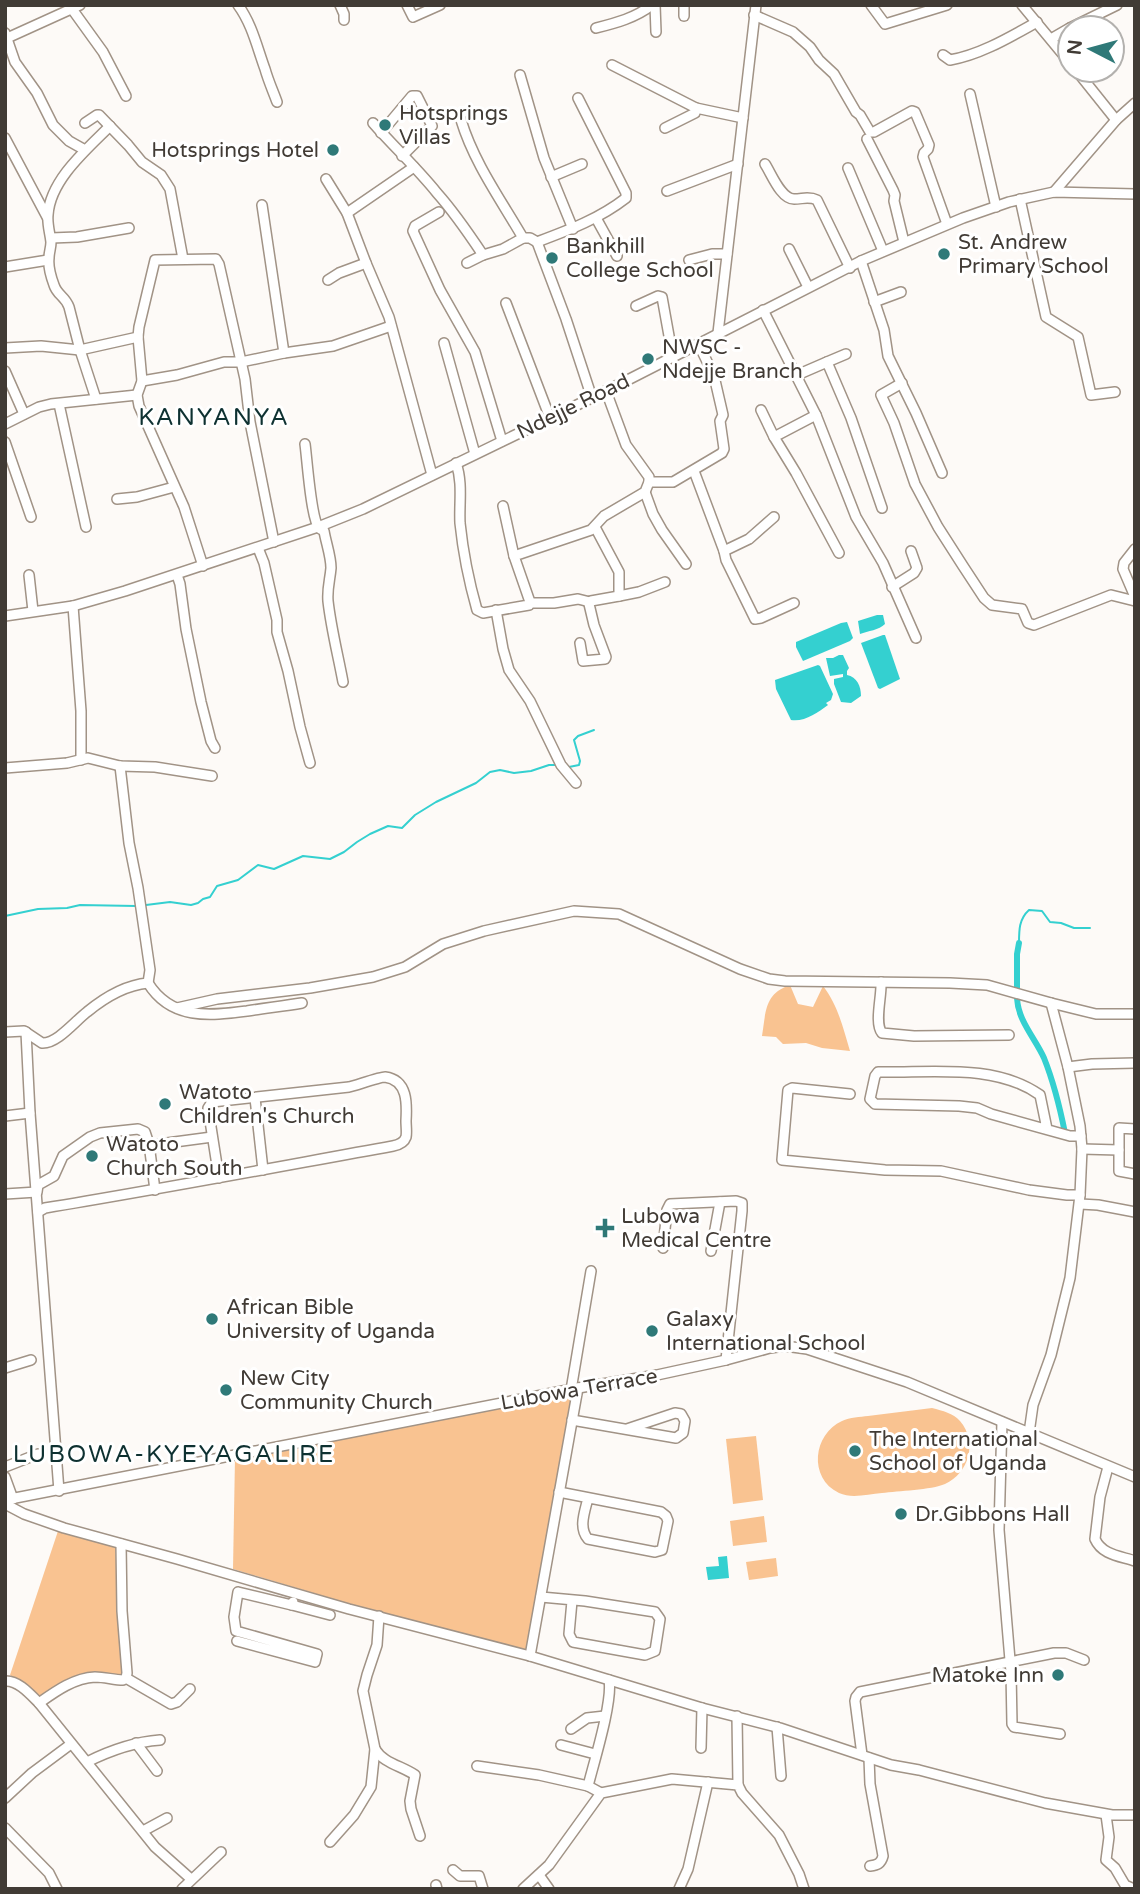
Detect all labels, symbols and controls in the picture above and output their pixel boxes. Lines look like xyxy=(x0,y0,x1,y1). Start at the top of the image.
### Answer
north arrow xyxy=(1056,14,1126,84)
text: N xyxy=(1063,39,1087,56)
place label: Hotsprings Villas xyxy=(399,101,508,150)
marker: Hotsprings Villas xyxy=(377,117,393,133)
place label: Hotsprings Hotel xyxy=(151,138,319,163)
marker: Hotsprings Hotel xyxy=(325,142,341,158)
place label: St. Andrew Primary School xyxy=(958,230,1109,279)
place label: Bankhill College School xyxy=(566,234,714,283)
marker: St. Andrew Primary School xyxy=(936,246,952,262)
marker: Bankhill College School xyxy=(544,250,560,266)
place label: NWSC - Ndejje Branch xyxy=(662,335,803,384)
marker: NWSC - Ndejje Branch xyxy=(640,351,656,367)
street label: Ndejje Road xyxy=(513,368,634,445)
district label: KANYANYA xyxy=(138,403,290,432)
place label: Watoto Children's Church xyxy=(179,1080,355,1129)
marker: Watoto Children's Church xyxy=(157,1096,173,1112)
place label: Watoto Church South xyxy=(106,1132,243,1181)
marker: Watoto Church South xyxy=(84,1148,100,1164)
place label: Lubowa Medical Centre xyxy=(621,1204,771,1253)
marker: Lubowa Medical Centre xyxy=(595,1218,615,1238)
place label: African Bible University of Uganda xyxy=(226,1295,435,1344)
place label: Galaxy International School xyxy=(666,1307,865,1356)
marker: African Bible University of Uganda xyxy=(204,1311,220,1327)
marker: Galaxy International School xyxy=(644,1323,660,1339)
street label: Lubowa Terrace xyxy=(499,1363,660,1416)
place label: New City Community Church xyxy=(240,1366,433,1415)
marker: New City Community Church xyxy=(218,1382,234,1398)
place label: The International School of Uganda xyxy=(869,1427,1047,1476)
district label: LUBOWA-KYEYAGALIRE xyxy=(13,1440,335,1469)
marker: The International School of Uganda xyxy=(847,1443,863,1459)
place label: Dr.Gibbons Hall xyxy=(915,1502,1070,1527)
marker: Dr.Gibbons Hall xyxy=(893,1506,909,1522)
place label: Matoke Inn xyxy=(932,1663,1044,1688)
marker: Matoke Inn xyxy=(1050,1667,1066,1683)

